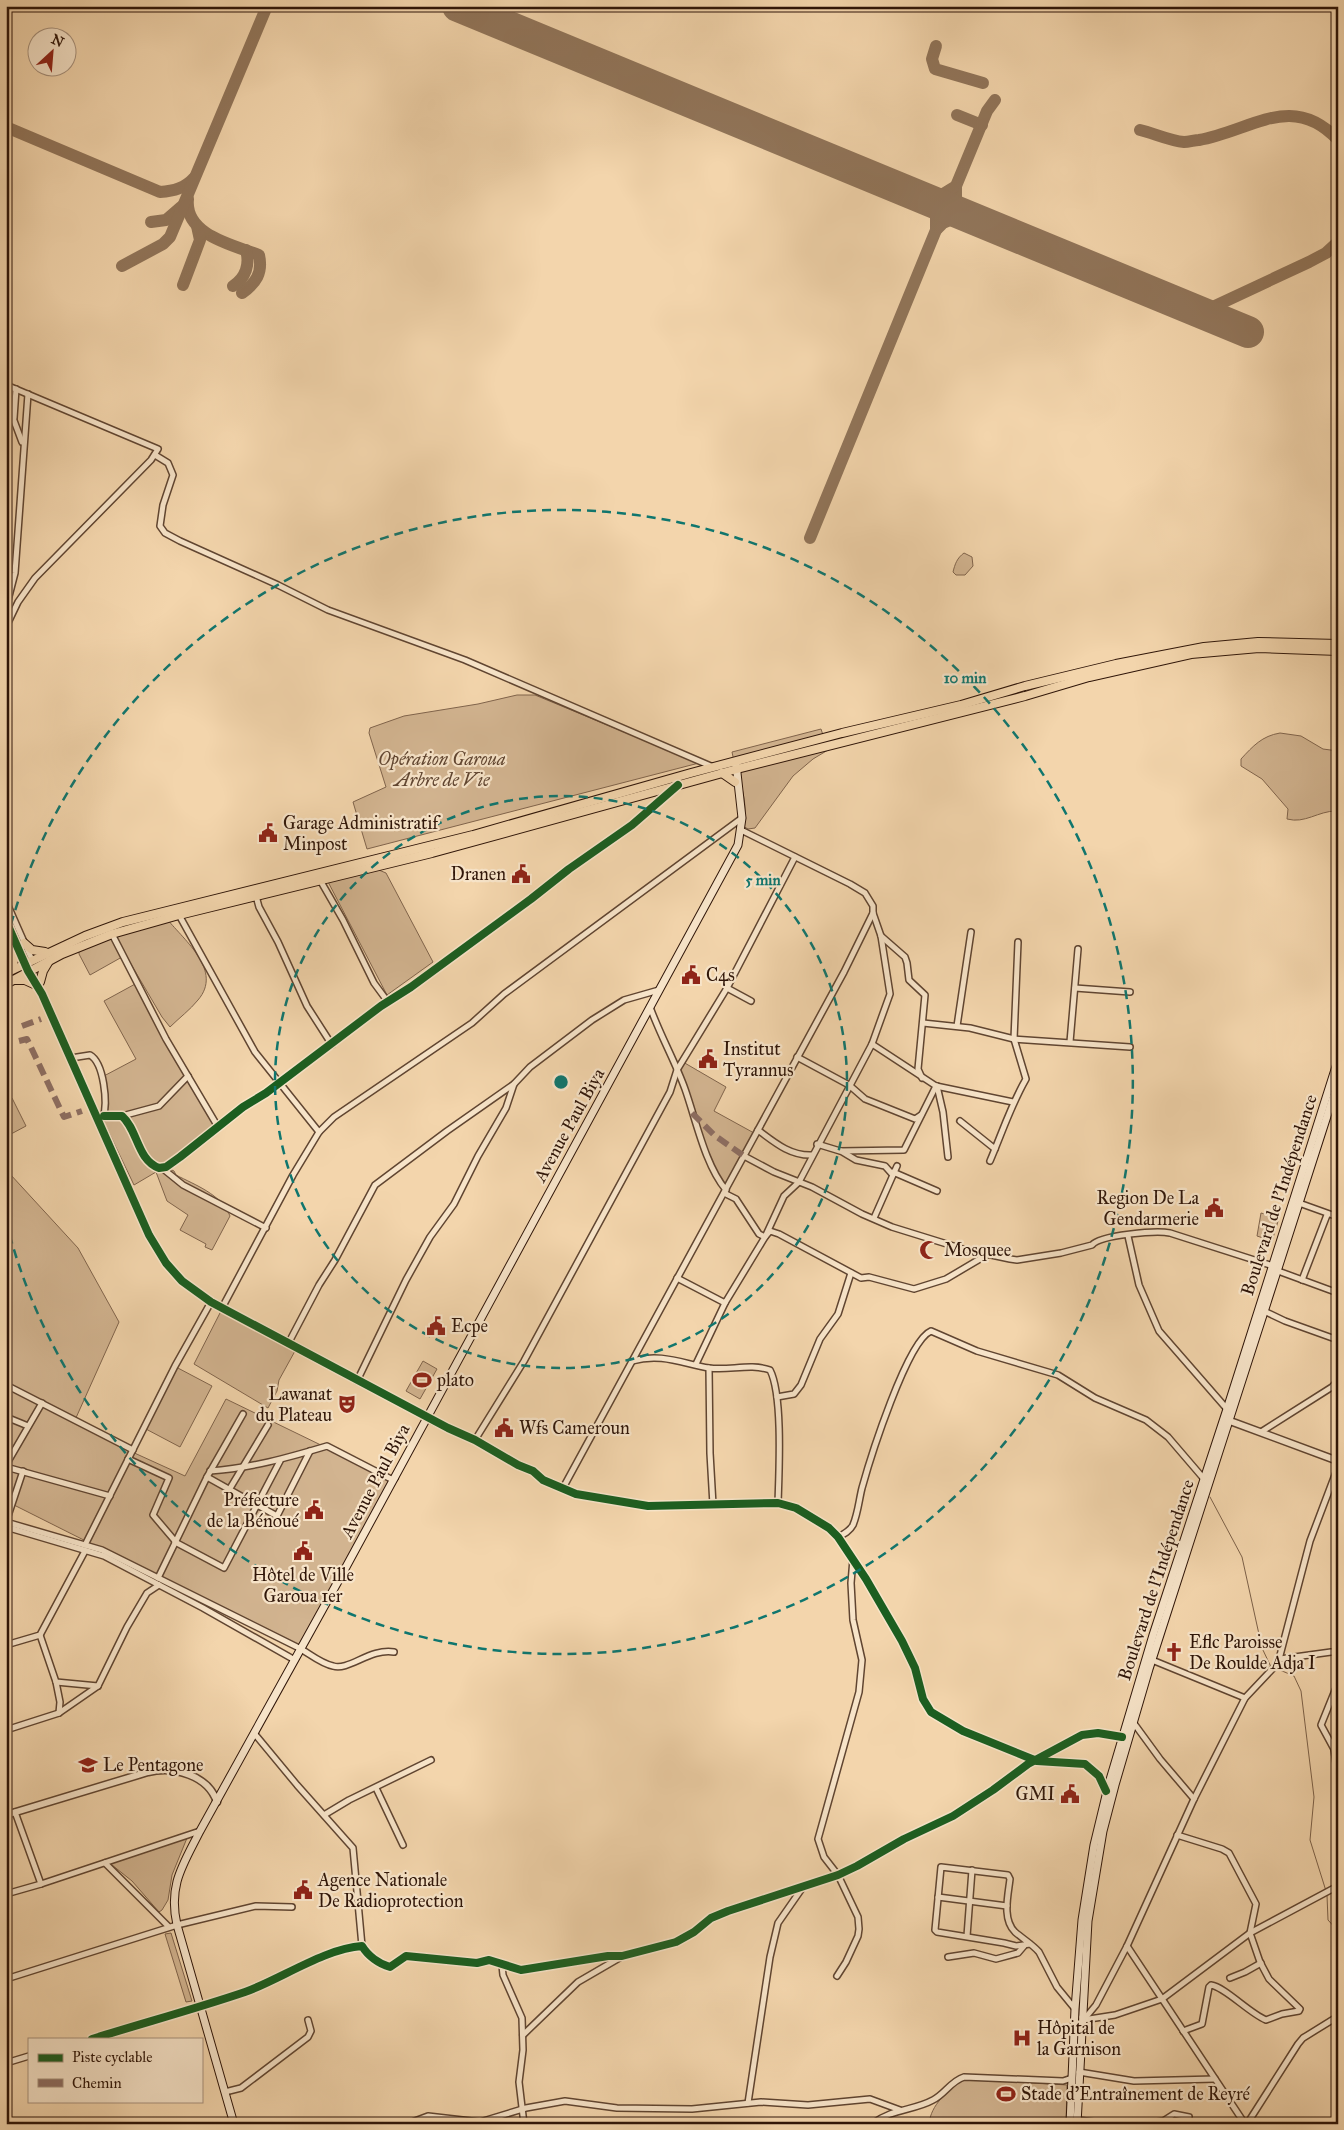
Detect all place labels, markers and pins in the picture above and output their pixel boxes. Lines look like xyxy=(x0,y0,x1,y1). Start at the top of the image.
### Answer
place label: Garage Administratif Minpost xyxy=(283,812,441,855)
public building icon: Garage Administratif Minpost xyxy=(257,822,279,844)
place label: Dranen xyxy=(450,863,506,885)
public building icon: Dranen xyxy=(510,863,532,885)
public building icon: C4s xyxy=(680,964,702,986)
place label: C4s xyxy=(706,964,735,986)
place label: Institut Tyrannus xyxy=(723,1038,794,1081)
public building icon: Institut Tyrannus xyxy=(697,1048,719,1070)
centre of rings xyxy=(552,1073,570,1091)
place label: Region De La Gendarmerie xyxy=(1096,1187,1199,1230)
public building icon: Region De La Gendarmerie xyxy=(1203,1197,1225,1219)
mosque icon: Mosquee xyxy=(918,1239,940,1261)
place label: Mosquee xyxy=(944,1239,1011,1262)
public building icon: Ecpe xyxy=(425,1315,447,1337)
place label: Ecpe xyxy=(451,1315,488,1337)
sports icon: plato xyxy=(411,1369,433,1391)
place label: plato xyxy=(436,1369,474,1391)
place label: Lawanat du Plateau xyxy=(256,1383,333,1426)
theatre icon: Lawanat du Plateau xyxy=(336,1393,358,1415)
public building icon: Wfs Cameroun xyxy=(493,1417,515,1439)
place label: Wfs Cameroun xyxy=(519,1417,630,1439)
place label: Préfecture de la Bénoué xyxy=(207,1489,299,1532)
public building icon: Préfecture de la Bénoué xyxy=(303,1499,325,1521)
public building icon: Hôtel de Ville Garoua 1er xyxy=(292,1540,314,1562)
place label: Hôtel de Ville Garoua 1er xyxy=(252,1564,354,1607)
place label: Eflc Paroisse De Roulde Adja I xyxy=(1189,1631,1316,1674)
church icon: Eflc Paroisse De Roulde Adja I xyxy=(1163,1641,1185,1663)
school or university icon: Le Pentagone xyxy=(77,1754,99,1776)
place label: Le Pentagone xyxy=(103,1754,204,1777)
place label: GMI xyxy=(1016,1783,1055,1805)
public building icon: GMI xyxy=(1059,1783,1081,1805)
place label: Agence Nationale De Radioprotection xyxy=(317,1869,464,1912)
public building icon: Agence Nationale De Radioprotection xyxy=(292,1879,314,1901)
place label: Hôpital de la Garnison xyxy=(1037,2017,1121,2060)
hospital icon: Hôpital de la Garnison xyxy=(1011,2027,1033,2049)
sports icon: Stade d'Entraînement de Reyré xyxy=(995,2083,1017,2105)
place label: Stade d'Entraînement de Reyré xyxy=(1021,2083,1251,2105)

